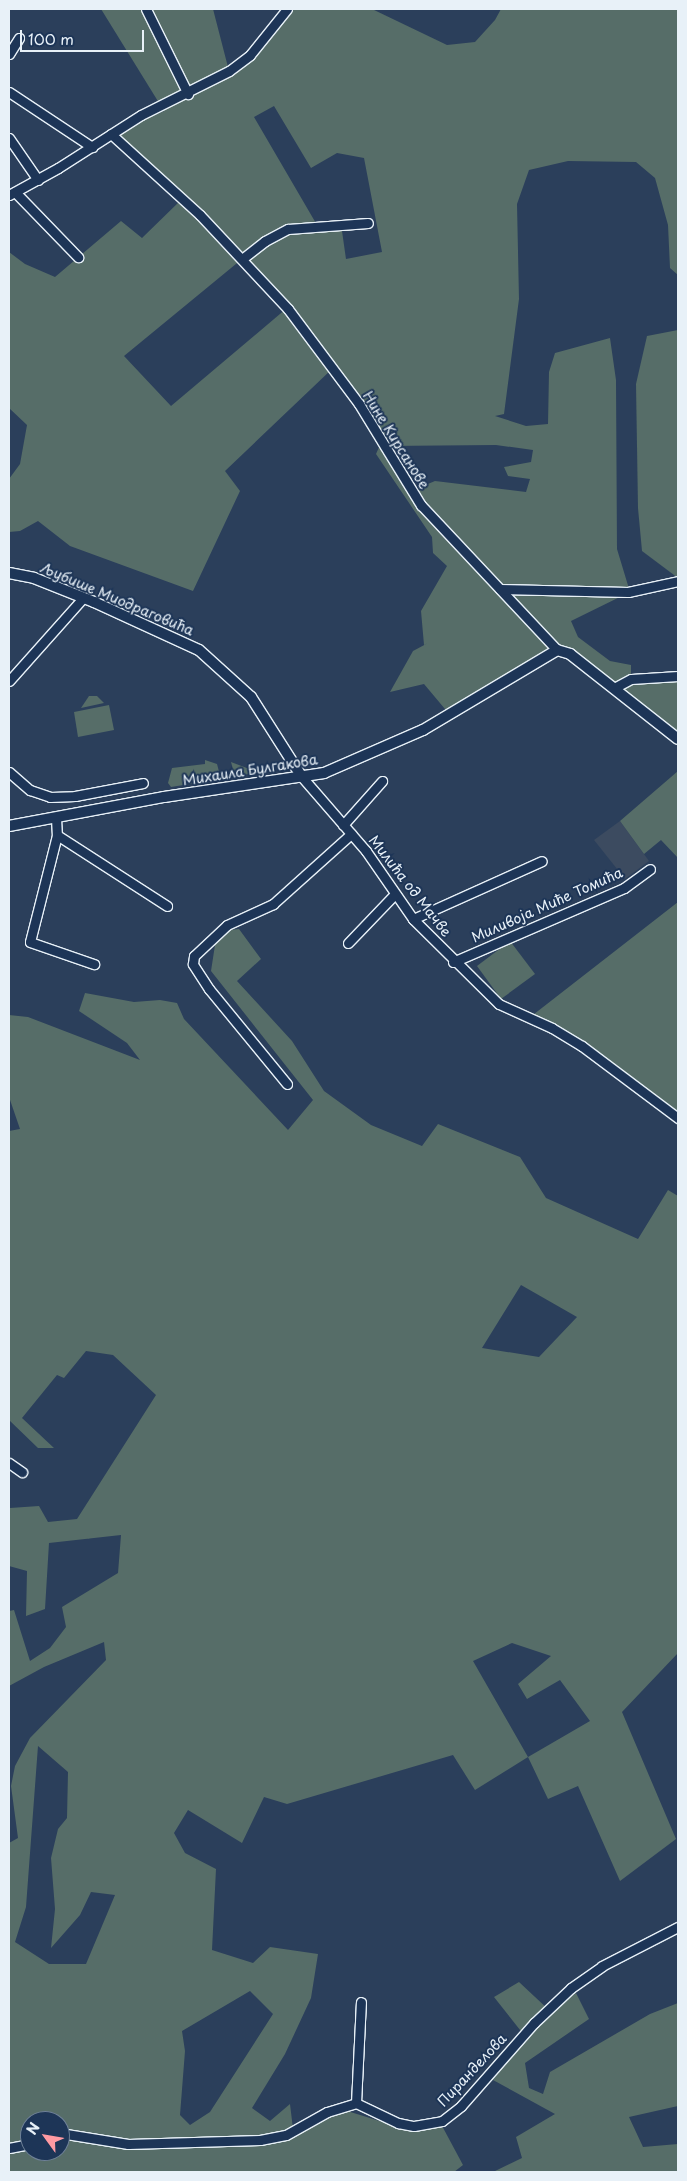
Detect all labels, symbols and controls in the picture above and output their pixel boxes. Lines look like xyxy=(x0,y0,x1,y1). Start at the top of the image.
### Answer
scale bar xyxy=(22,20,146,52)
text: 100 m xyxy=(28,27,74,50)
street label: Нине Кирсанове xyxy=(359,388,433,492)
street label: Љубише Миодраговића xyxy=(37,559,197,639)
street label: Михаила Булгакова xyxy=(181,751,319,789)
street label: Милића од Мачве xyxy=(365,831,455,941)
street label: Миливоја Миће Томића xyxy=(469,864,625,946)
street label: Пиранделова xyxy=(434,2030,510,2110)
north arrow xyxy=(20,2111,70,2161)
text: N xyxy=(21,2118,45,2139)

